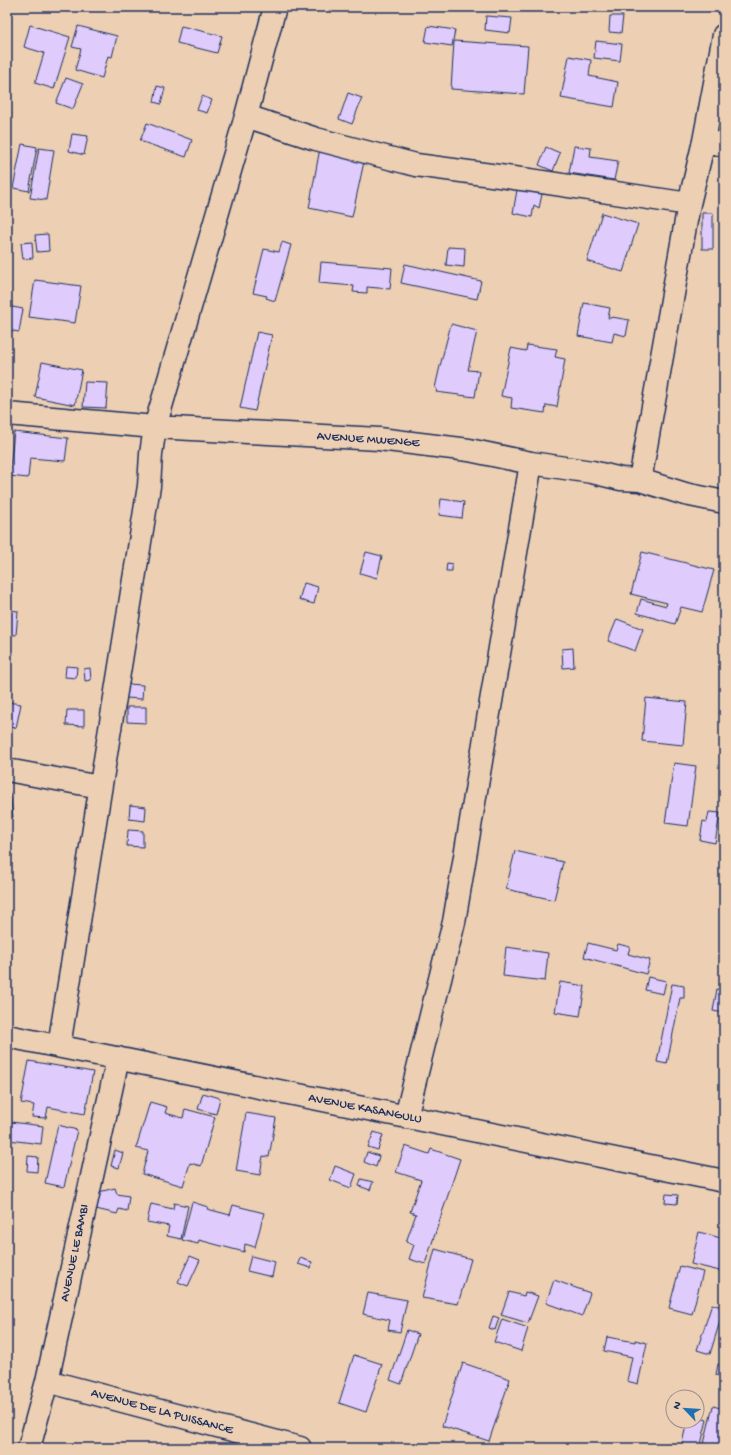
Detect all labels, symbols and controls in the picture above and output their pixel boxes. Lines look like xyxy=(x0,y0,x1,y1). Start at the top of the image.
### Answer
street label: AVENUE MWENGE xyxy=(316,429,421,451)
street label: AVENUE KASANGULU xyxy=(307,1091,423,1127)
street label: AVENUE LE BAMBI xyxy=(57,1203,93,1303)
street label: AVENUE DE LA PUISSANCE xyxy=(89,1386,236,1438)
north arrow xyxy=(665,1389,705,1429)
text: N xyxy=(671,1400,685,1411)

